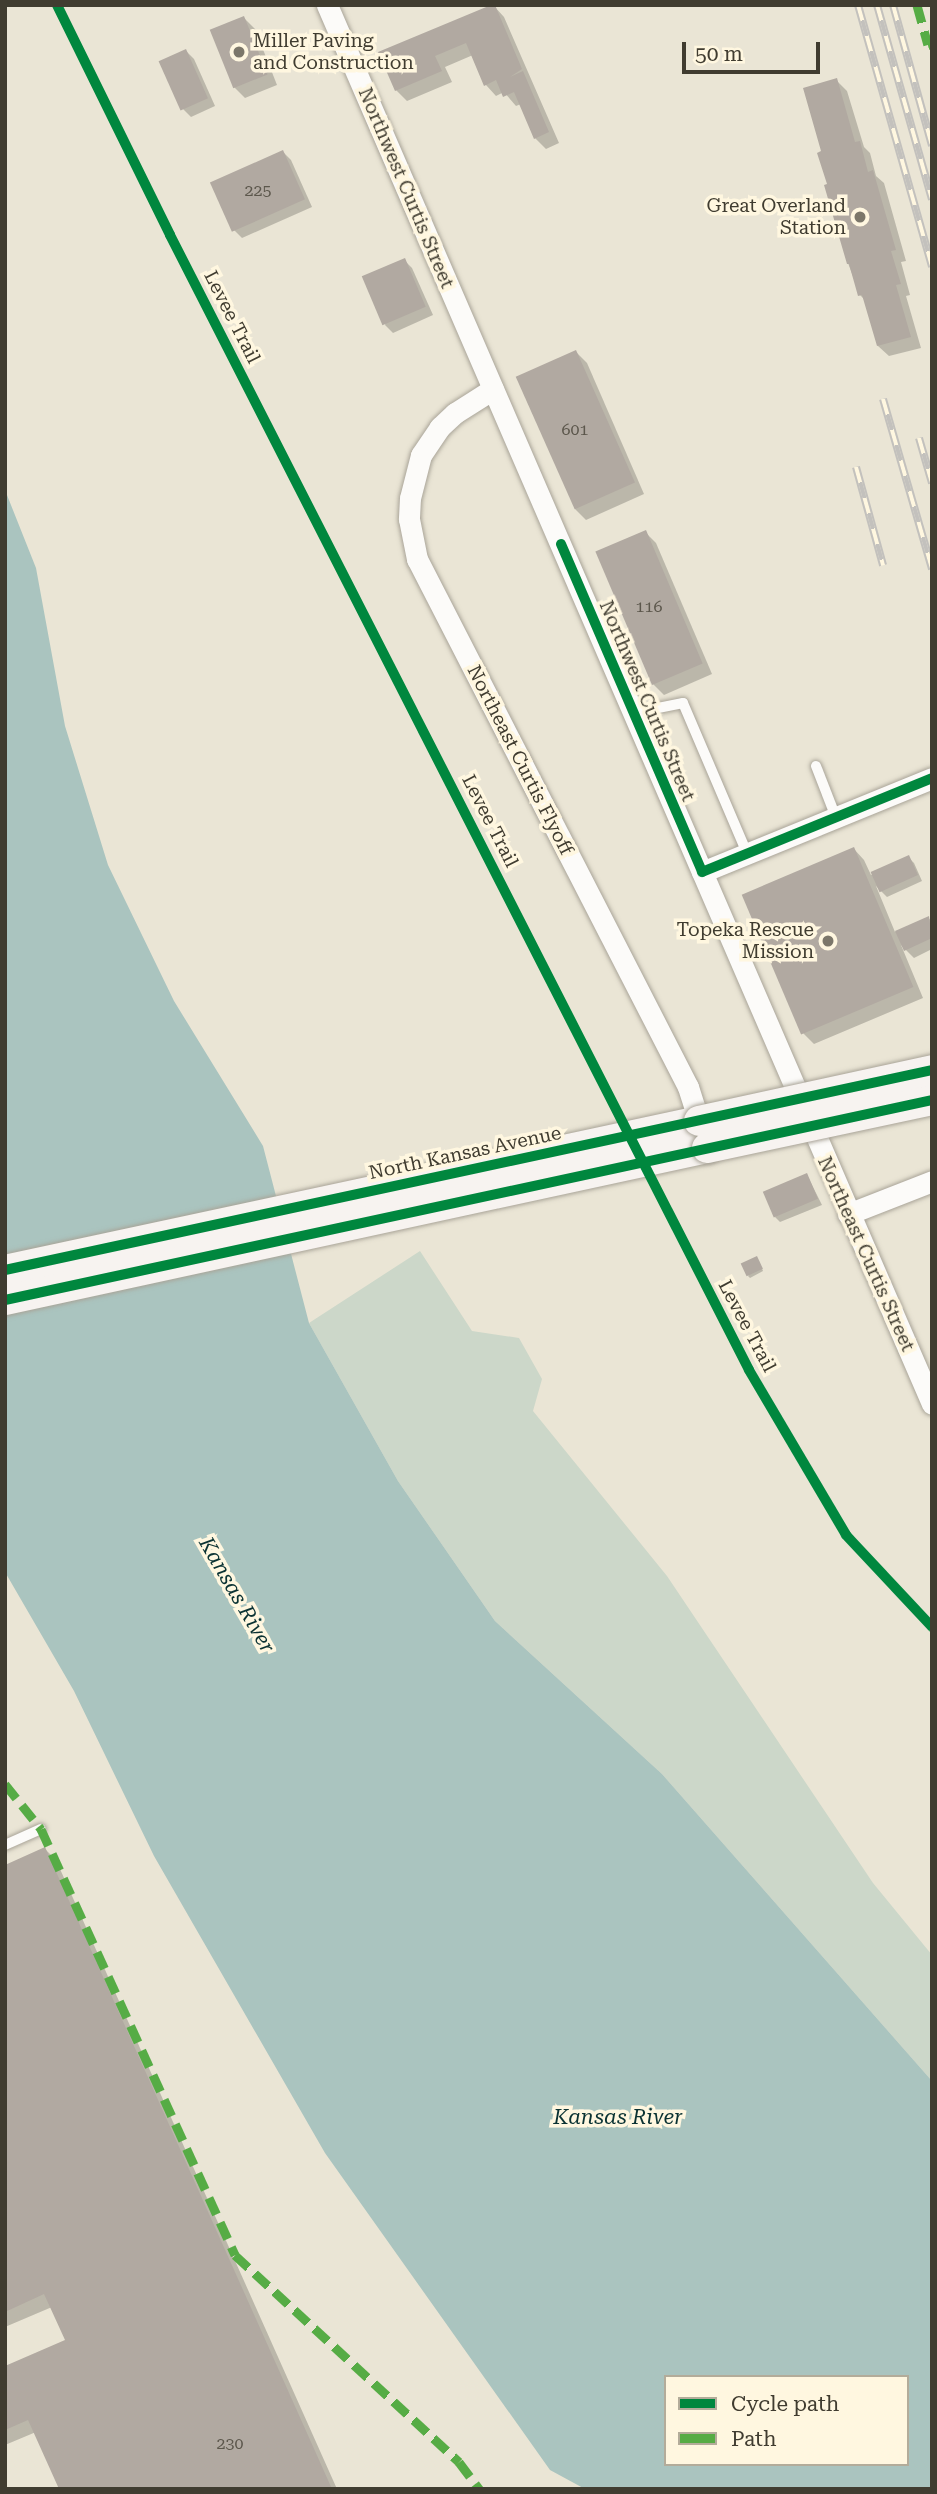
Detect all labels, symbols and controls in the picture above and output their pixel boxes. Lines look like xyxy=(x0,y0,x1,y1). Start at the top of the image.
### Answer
scale bar xyxy=(685,28,823,72)
place label: Miller Paving and Construction xyxy=(253,30,414,74)
text: 50 m xyxy=(695,42,743,66)
marker: Miller Paving and Construction xyxy=(231,44,247,60)
street label: Northwest Curtis Street xyxy=(353,84,459,292)
house number: 225 xyxy=(245,181,271,201)
place label: Great Overland Station xyxy=(707,195,846,239)
marker: Great Overland Station xyxy=(852,209,868,225)
street label: Levee Trail xyxy=(199,267,265,367)
house number: 601 xyxy=(562,420,588,440)
street label: Northwest Curtis Street xyxy=(594,597,700,805)
house number: 116 xyxy=(636,597,662,617)
street label: Northeast Curtis Flyoff xyxy=(462,661,578,859)
street label: Levee Trail xyxy=(457,771,523,871)
place label: Topeka Rescue Mission xyxy=(677,919,814,963)
marker: Topeka Rescue Mission xyxy=(820,933,836,949)
street label: North Kansas Avenue xyxy=(367,1121,563,1185)
street label: Northeast Curtis Street xyxy=(813,1153,919,1355)
street label: Levee Trail xyxy=(713,1276,781,1376)
water label: Kansas River xyxy=(194,1533,280,1657)
water label: Kansas River xyxy=(553,2104,683,2130)
legend xyxy=(664,2375,909,2466)
text: Cycle path xyxy=(731,2392,839,2416)
text: Path xyxy=(731,2427,777,2451)
house number: 230 xyxy=(217,2434,243,2454)

